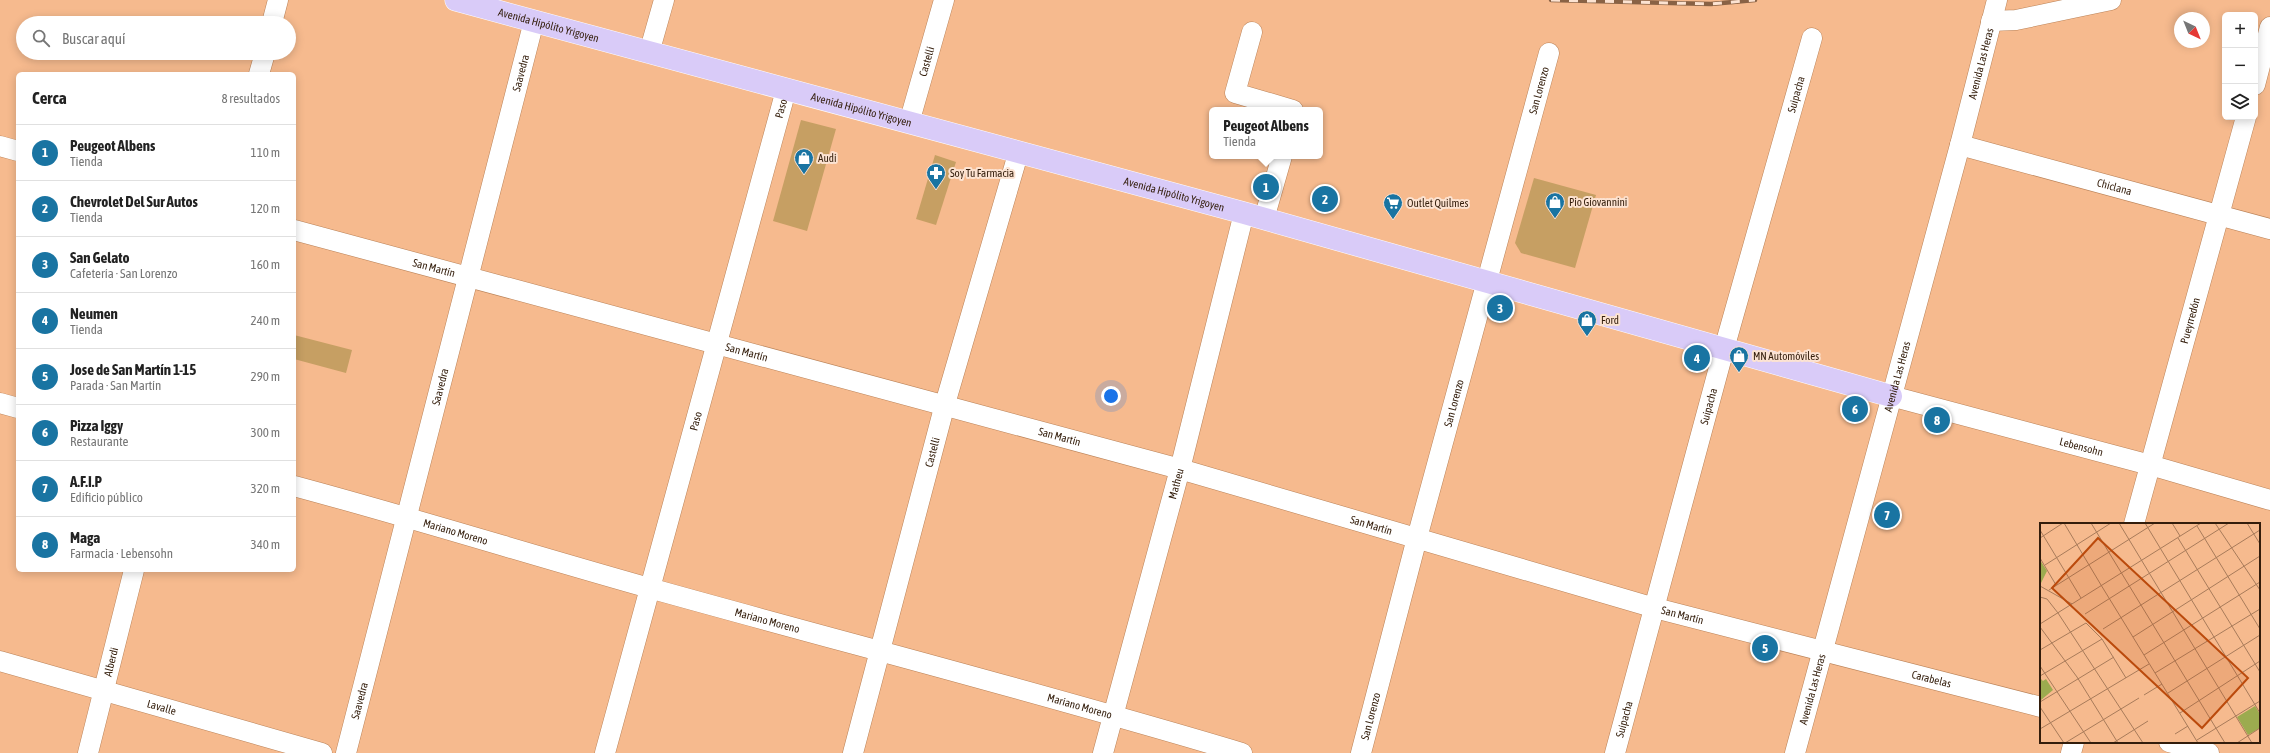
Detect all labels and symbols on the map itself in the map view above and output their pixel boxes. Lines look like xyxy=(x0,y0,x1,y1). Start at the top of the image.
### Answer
street label: Avenida Hipólito Yrigoyen xyxy=(497,6,600,44)
north arrow xyxy=(2174,12,2210,48)
street label: Avenida Las Heras xyxy=(1966,27,1996,100)
street label: Castelli xyxy=(917,45,936,78)
street label: Saavedra xyxy=(510,53,531,93)
street label: San Lorenzo xyxy=(1527,65,1551,116)
street label: Suipacha xyxy=(1785,75,1807,114)
street label: Avenida Hipólito Yrigoyen xyxy=(810,90,913,129)
street label: Paso xyxy=(773,98,789,120)
shop icon: Audi xyxy=(793,147,815,175)
place label: Audi xyxy=(818,152,836,164)
pharmacy icon: Soy Tu Farmacia xyxy=(925,162,947,190)
place label: Soy Tu Farmacia xyxy=(950,167,1014,179)
pin: 1 xyxy=(1253,172,1279,202)
street label: Avenida Hipólito Yrigoyen xyxy=(1123,175,1226,213)
street label: Chiclana xyxy=(2096,176,2133,197)
pin: 2 xyxy=(1312,184,1338,214)
shop icon: Pio Giovannini xyxy=(1544,191,1566,219)
supermarket icon: Outlet Quilmes xyxy=(1382,192,1404,220)
place label: Pio Giovannini xyxy=(1569,196,1627,208)
place label: Outlet Quilmes xyxy=(1407,197,1468,209)
street label: San Martín xyxy=(412,256,456,279)
pin: 3 xyxy=(1487,293,1513,323)
street label: Pueyrredón xyxy=(2178,296,2202,345)
shop icon: Ford xyxy=(1576,309,1598,337)
place label: Ford xyxy=(1601,314,1619,326)
street label: Avenida Las Heras xyxy=(1882,340,1912,413)
street label: San Martín xyxy=(724,341,769,364)
pin: 4 xyxy=(1684,343,1710,373)
shop icon: MN Automóviles xyxy=(1728,345,1750,373)
place label: MN Automóviles xyxy=(1753,350,1819,362)
street label: Saavedra xyxy=(430,367,451,407)
street label: San Lorenzo xyxy=(1442,378,1466,428)
your location xyxy=(1101,386,1121,406)
street label: Suipacha xyxy=(1698,387,1719,426)
pin: 6 xyxy=(1842,394,1868,424)
pin: 8 xyxy=(1924,405,1950,435)
street label: Paso xyxy=(687,410,704,432)
street label: San Martín xyxy=(1037,425,1082,448)
street label: Lebensohn xyxy=(2058,435,2104,458)
street label: Castelli xyxy=(923,436,942,469)
street label: Matheu xyxy=(1166,467,1186,500)
pin: 7 xyxy=(1874,500,1900,530)
street label: San Martín xyxy=(1349,513,1394,537)
street label: Mariano Moreno xyxy=(422,517,489,547)
inset map xyxy=(2040,523,2260,743)
street label: San Martín xyxy=(1660,604,1705,626)
street label: Mariano Moreno xyxy=(733,606,801,635)
pin: 5 xyxy=(1752,633,1778,663)
street label: Alberdi xyxy=(101,646,120,678)
street label: Avenida Las Heras xyxy=(1797,652,1828,726)
street label: Carabelas xyxy=(1910,668,1953,690)
street label: Saavedra xyxy=(349,681,370,720)
street label: Mariano Moreno xyxy=(1046,691,1114,721)
street label: San Lorenzo xyxy=(1359,691,1383,741)
street label: Lavalle xyxy=(146,697,177,717)
street label: Suipacha xyxy=(1613,700,1635,739)

